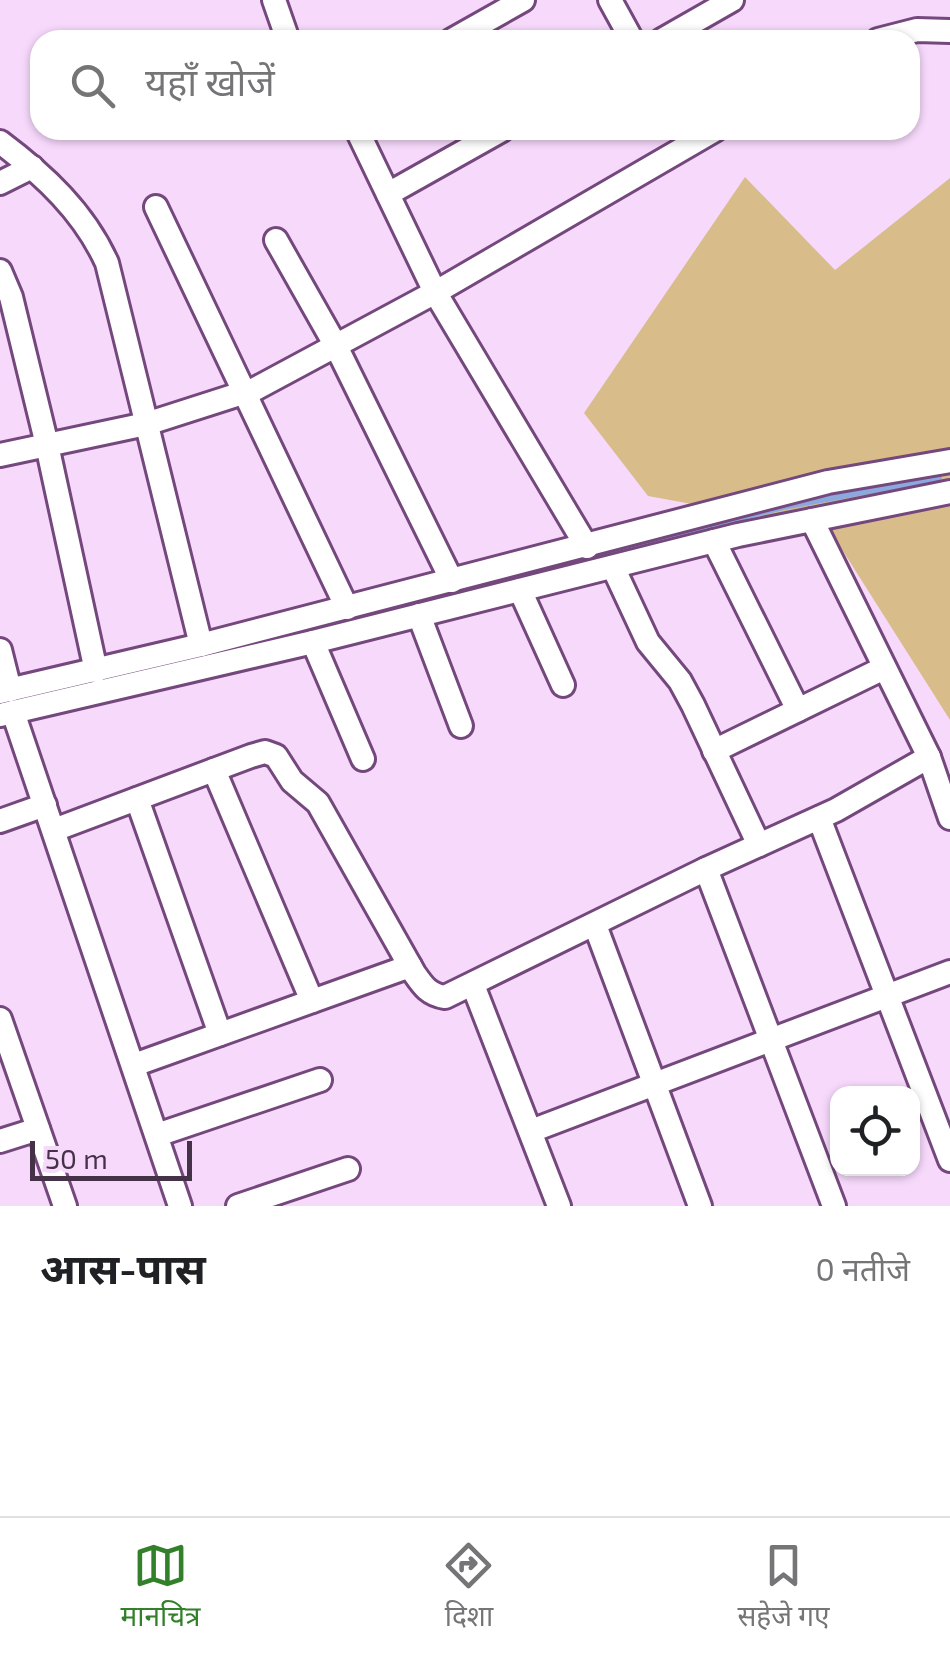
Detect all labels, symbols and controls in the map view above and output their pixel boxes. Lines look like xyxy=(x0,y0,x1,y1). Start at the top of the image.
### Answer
search box xyxy=(30,30,920,140)
icon: search xyxy=(65,58,120,113)
text: यहाँ खोजें xyxy=(145,58,275,104)
map controls xyxy=(830,1086,920,1176)
button: locate xyxy=(830,1086,920,1176)
scale bar xyxy=(30,1136,192,1180)
text: 50 m xyxy=(45,1141,108,1175)
text: आस-पास xyxy=(40,1242,206,1292)
text: 0 नतीजे xyxy=(816,1249,910,1287)
tab: मानचित्र xyxy=(120,1538,201,1637)
tab: दिशा xyxy=(441,1538,496,1637)
tab: सहेजे गए xyxy=(737,1538,829,1637)

